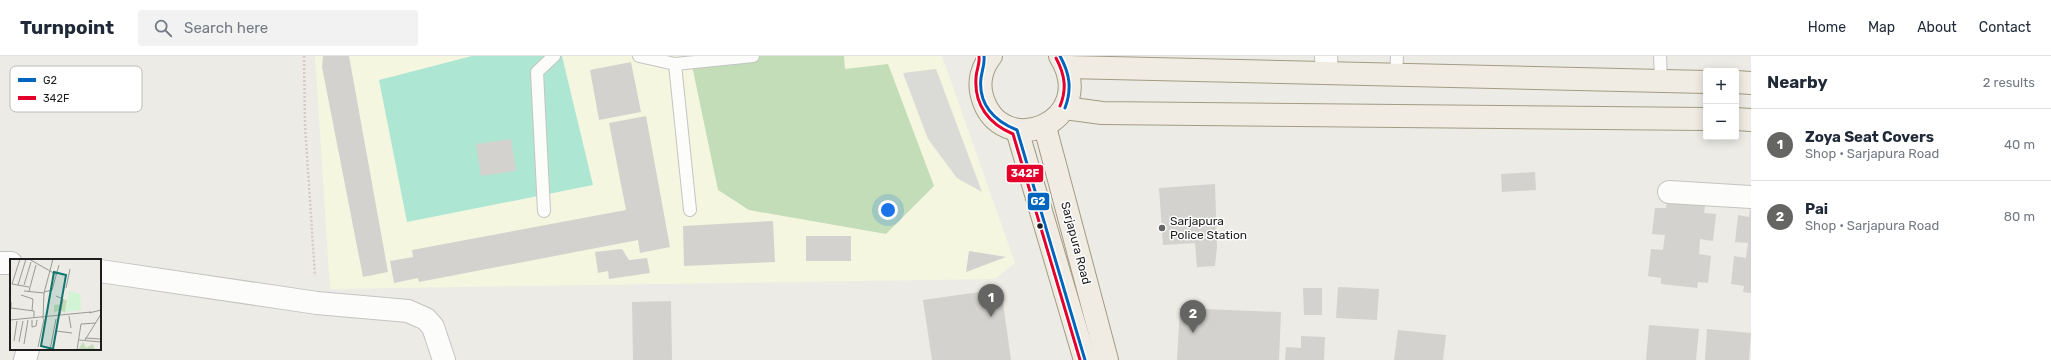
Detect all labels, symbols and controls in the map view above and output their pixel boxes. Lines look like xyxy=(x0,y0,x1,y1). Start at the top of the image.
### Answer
search box xyxy=(138,10,418,46)
text: Turnpoint xyxy=(20,16,114,39)
icon: search xyxy=(152,17,174,39)
text: Search here xyxy=(184,19,268,37)
text: Home xyxy=(1808,19,1846,36)
text: Map xyxy=(1868,19,1895,36)
text: About xyxy=(1917,19,1957,36)
text: Contact xyxy=(1979,19,2031,36)
legend xyxy=(10,66,142,112)
map controls xyxy=(1703,68,1739,140)
button: + xyxy=(1703,68,1739,104)
text: Nearby xyxy=(1767,72,1828,92)
text: G2 xyxy=(43,74,57,87)
text: 2 results xyxy=(1983,75,2035,90)
text: 342F xyxy=(43,92,69,105)
button: − xyxy=(1703,104,1739,140)
text: Zoya Seat Covers xyxy=(1805,128,1934,146)
text: 1 xyxy=(1777,137,1783,152)
text: 40 m xyxy=(2004,137,2035,152)
text: Shop · Sarjapura Road xyxy=(1805,146,1939,161)
line badge: 342F xyxy=(1006,164,1044,183)
text: 342F xyxy=(1011,167,1040,180)
line badge: G2 xyxy=(1027,192,1050,211)
text: G2 xyxy=(1030,195,1046,208)
your location xyxy=(878,200,898,220)
street label: Sarjapura Road xyxy=(1058,200,1094,286)
text: Pai xyxy=(1805,200,1828,218)
text: 2 xyxy=(1776,209,1784,224)
text: 80 m xyxy=(2004,209,2035,224)
place label: Sarjapura Police Station xyxy=(1170,214,1247,242)
text: Shop · Sarjapura Road xyxy=(1805,218,1939,233)
unlabelled marker xyxy=(1035,221,1045,231)
marker: Sarjapura Police Station xyxy=(1157,223,1167,233)
inset map xyxy=(10,259,101,350)
pin: 1 xyxy=(978,284,1004,317)
pin: 2 xyxy=(1180,300,1206,333)

